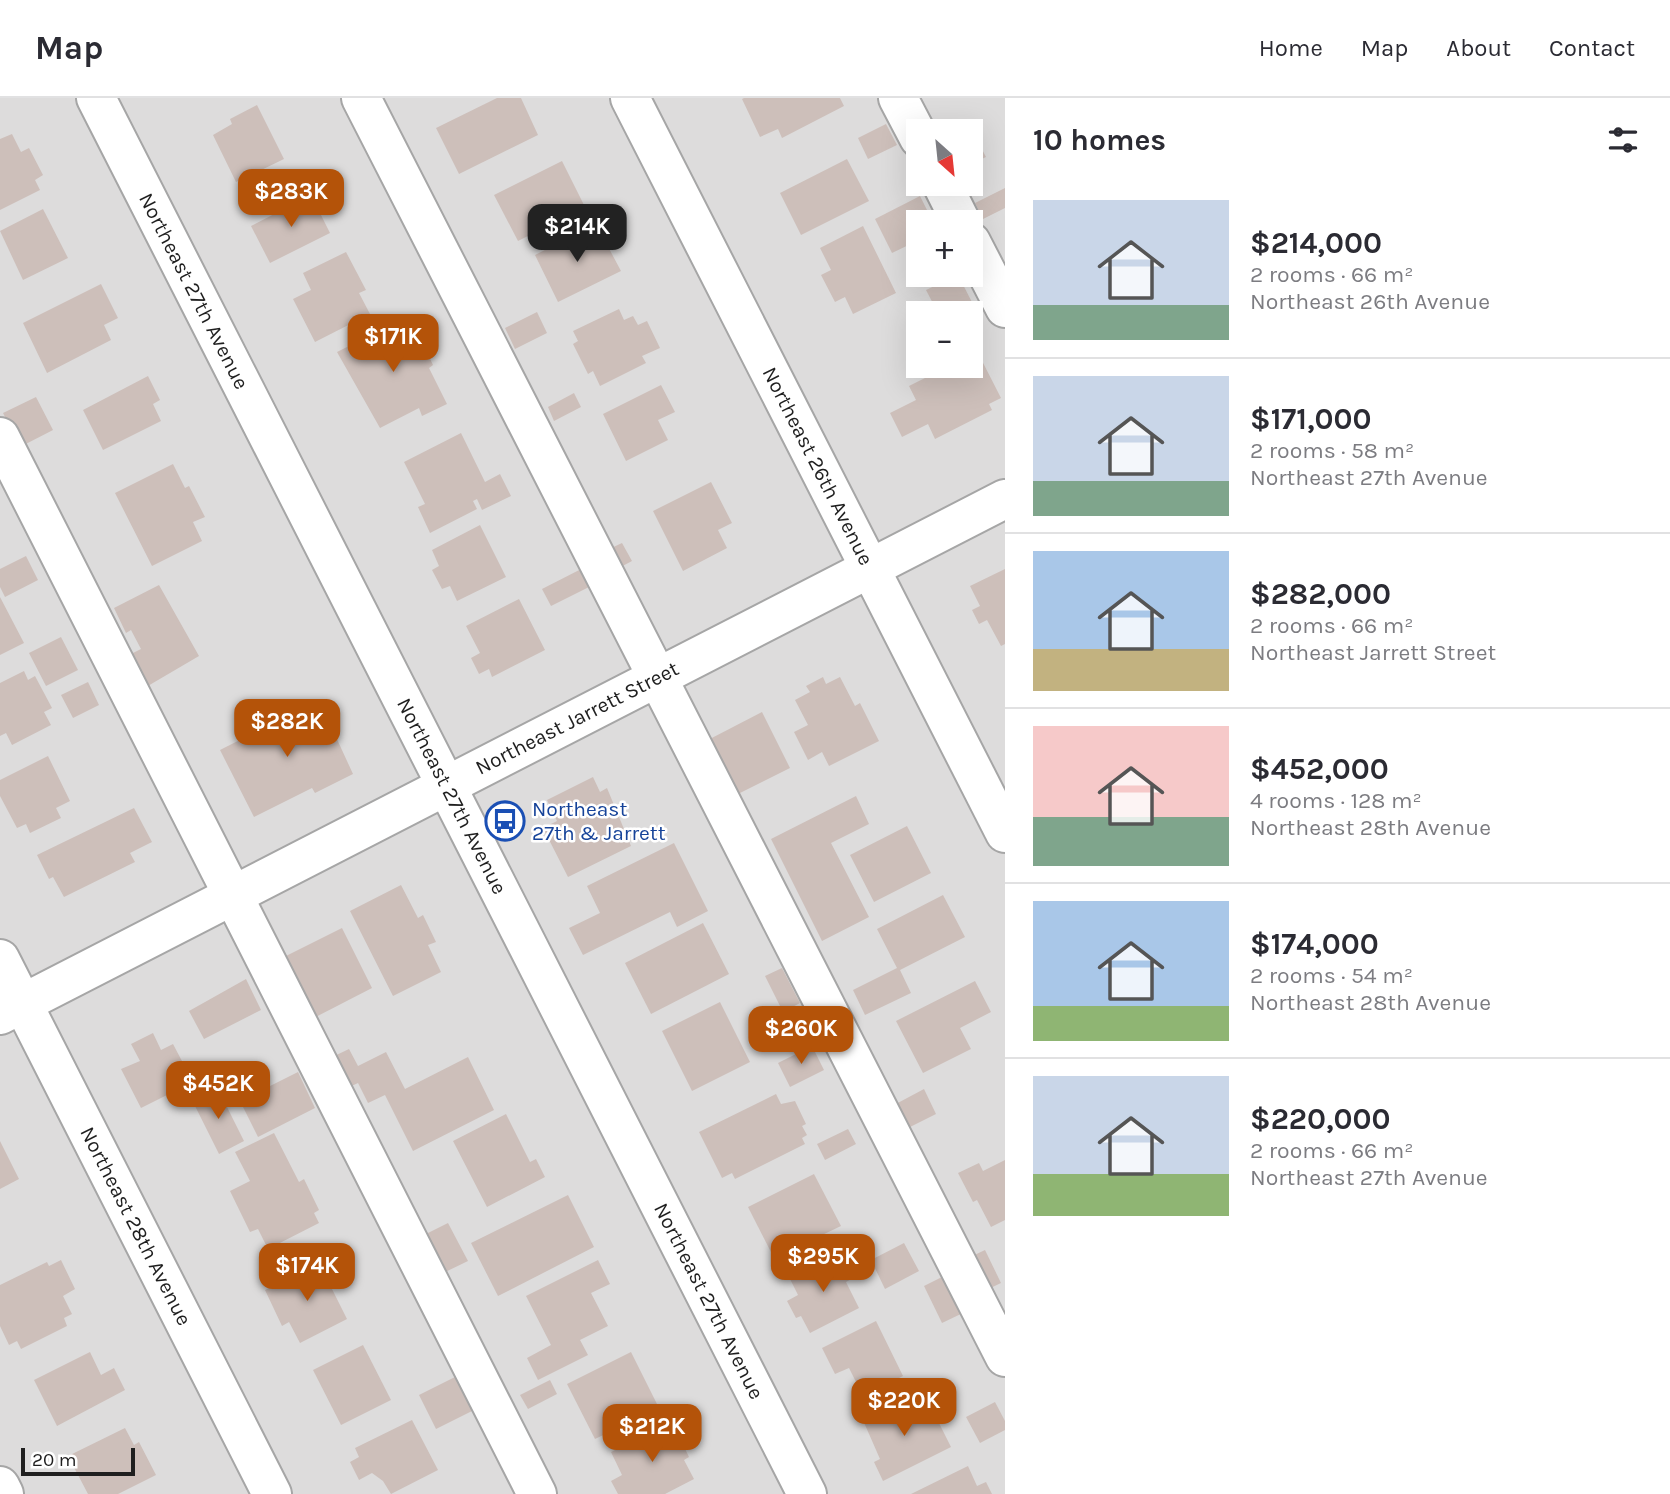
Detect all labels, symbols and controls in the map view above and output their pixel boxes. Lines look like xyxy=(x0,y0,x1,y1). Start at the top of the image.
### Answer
text: Map xyxy=(35,29,103,67)
text: Home xyxy=(1259,34,1323,62)
text: Map xyxy=(1361,34,1408,62)
text: About xyxy=(1446,34,1511,62)
text: Contact xyxy=(1549,34,1635,62)
north arrow xyxy=(906,119,984,196)
map controls xyxy=(906,119,983,378)
icon: filters xyxy=(1604,121,1642,159)
text: 10 homes xyxy=(1033,122,1166,158)
pin: $283K xyxy=(242,170,340,229)
text: $283K xyxy=(254,178,328,205)
street label: Northeast 27th Avenue xyxy=(134,189,254,393)
pin: $214K xyxy=(528,204,626,264)
button: + xyxy=(906,210,983,287)
text: $214K xyxy=(544,213,610,240)
text: $214,000 xyxy=(1250,225,1382,261)
icon: home xyxy=(1089,228,1173,312)
text: 2 rooms · 66 m² xyxy=(1250,261,1413,288)
text: Northeast 26th Avenue xyxy=(1250,288,1490,315)
button: − xyxy=(906,301,983,378)
pin: $171K xyxy=(344,314,442,374)
text: $171K xyxy=(364,323,422,350)
street label: Northeast 26th Avenue xyxy=(758,363,878,569)
text: $171,000 xyxy=(1250,401,1372,437)
icon: home xyxy=(1089,404,1173,488)
text: 2 rooms · 58 m² xyxy=(1250,437,1414,464)
text: Northeast 27th Avenue xyxy=(1250,464,1488,491)
text: $282,000 xyxy=(1250,576,1391,612)
icon: home xyxy=(1089,579,1173,663)
text: 2 rooms · 66 m² xyxy=(1250,612,1413,639)
text: Northeast Jarrett Street xyxy=(1250,639,1496,666)
street label: Northeast Jarrett Street xyxy=(471,656,683,780)
street label: Northeast 27th Avenue xyxy=(392,694,512,898)
pin: $282K xyxy=(238,700,336,759)
text: $282K xyxy=(250,708,324,735)
text: $452,000 xyxy=(1250,751,1389,787)
icon: home xyxy=(1089,754,1173,838)
text: 4 rooms · 128 m² xyxy=(1250,787,1422,814)
place label: Northeast 27th & Jarrett xyxy=(532,797,666,845)
bus stop icon: Northeast 27th & Jarrett xyxy=(484,800,526,842)
text: Northeast 28th Avenue xyxy=(1250,814,1491,841)
text: $174,000 xyxy=(1250,926,1379,962)
icon: home xyxy=(1089,929,1173,1013)
text: 2 rooms · 54 m² xyxy=(1250,962,1413,989)
text: Northeast 28th Avenue xyxy=(1250,989,1491,1016)
pin: $260K xyxy=(752,1006,850,1066)
text: $260K xyxy=(764,1015,838,1042)
pin: $452K xyxy=(169,1062,267,1121)
text: $452K xyxy=(182,1070,254,1097)
text: $220,000 xyxy=(1250,1101,1390,1137)
icon: home xyxy=(1089,1104,1173,1188)
street label: Northeast 28th Avenue xyxy=(75,1123,197,1329)
text: 2 rooms · 66 m² xyxy=(1250,1137,1413,1164)
text: Northeast 27th Avenue xyxy=(1250,1164,1488,1191)
street label: Northeast 27th Avenue xyxy=(649,1199,769,1403)
pin: $295K xyxy=(774,1234,872,1294)
text: $295K xyxy=(787,1243,859,1270)
pin: $174K xyxy=(258,1244,356,1303)
text: $174K xyxy=(275,1252,339,1279)
pin: $220K xyxy=(855,1378,953,1438)
text: $220K xyxy=(867,1387,941,1414)
pin: $212K xyxy=(603,1404,701,1464)
text: $212K xyxy=(619,1413,685,1440)
scale bar xyxy=(21,1445,135,1477)
text: 20 m xyxy=(32,1449,77,1471)

